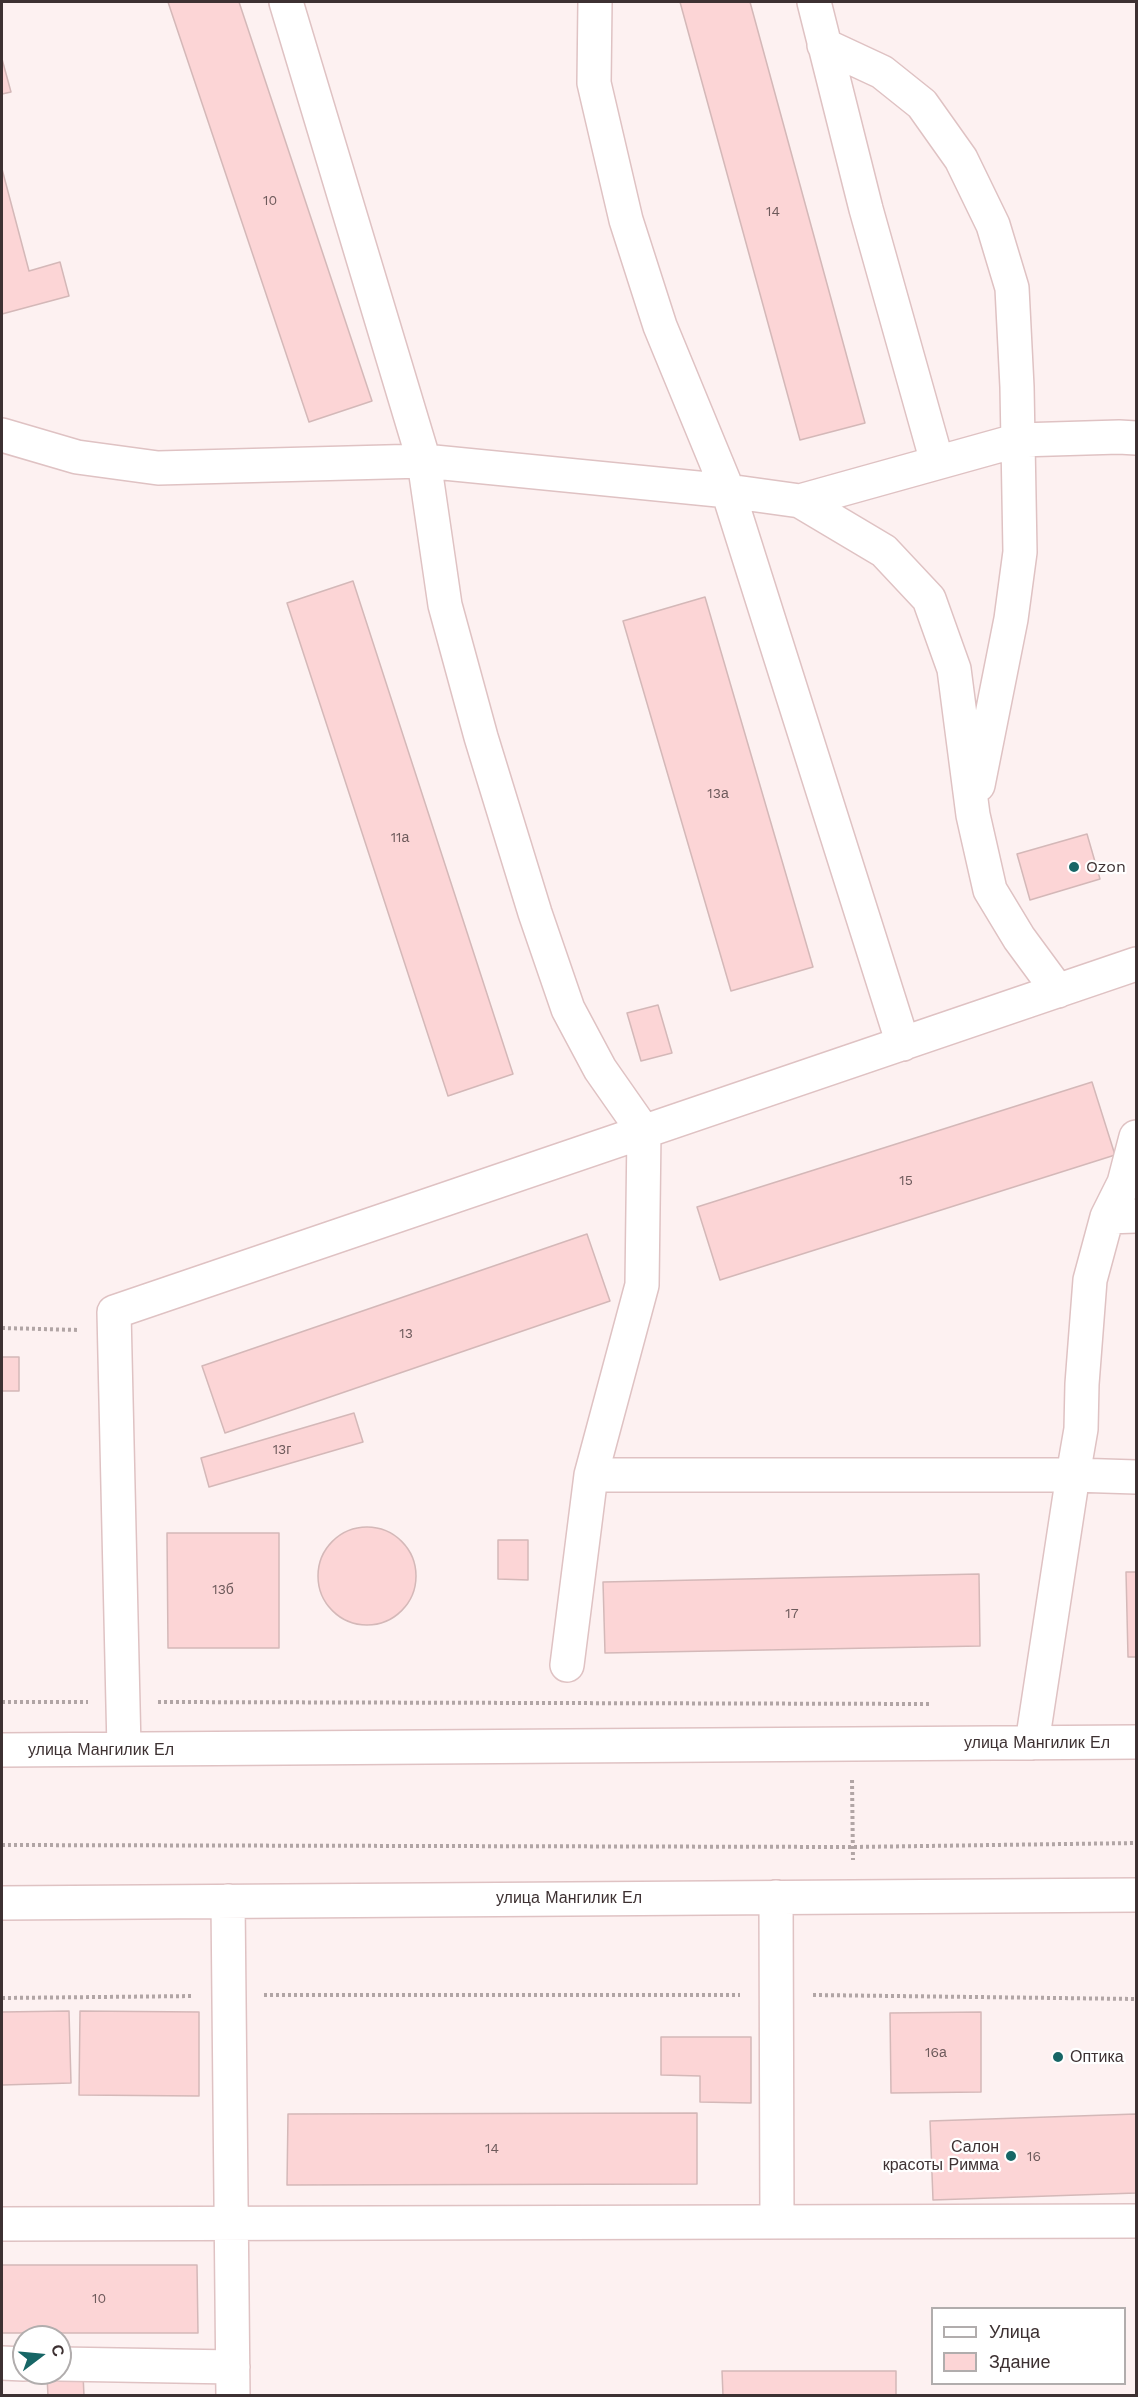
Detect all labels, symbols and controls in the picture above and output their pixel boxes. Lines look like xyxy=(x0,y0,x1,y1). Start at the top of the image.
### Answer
house number: 10 xyxy=(263,193,277,209)
house number: 14 xyxy=(766,204,780,220)
house number: 13а xyxy=(707,786,729,802)
house number: 11а xyxy=(391,830,409,846)
place label: Ozon xyxy=(1086,857,1126,877)
marker: Ozon xyxy=(1067,860,1081,874)
house number: 15 xyxy=(899,1173,913,1189)
house number: 13 xyxy=(399,1326,413,1342)
house number: 13г xyxy=(273,1442,291,1458)
house number: 13б xyxy=(212,1582,234,1598)
house number: 17 xyxy=(785,1606,799,1622)
street label: улица Мангилик Ел xyxy=(964,1733,1110,1753)
street label: улица Мангилик Ел xyxy=(28,1740,174,1760)
street label: улица Мангилик Ел xyxy=(496,1888,642,1908)
house number: 16а xyxy=(925,2045,947,2061)
place label: Оптика xyxy=(1070,2047,1124,2067)
marker: Оптика xyxy=(1051,2050,1065,2064)
place label: Салон красоты Римма xyxy=(883,2137,999,2175)
house number: 14 xyxy=(485,2141,499,2157)
marker: Салон красоты Римма xyxy=(1004,2149,1018,2163)
house number: 16 xyxy=(1027,2149,1041,2165)
house number: 10 xyxy=(92,2291,106,2307)
legend xyxy=(931,2307,1126,2385)
text: Улица xyxy=(989,2321,1040,2342)
north arrow xyxy=(12,2325,72,2385)
text: С xyxy=(47,2342,69,2359)
text: Здание xyxy=(989,2351,1050,2372)

